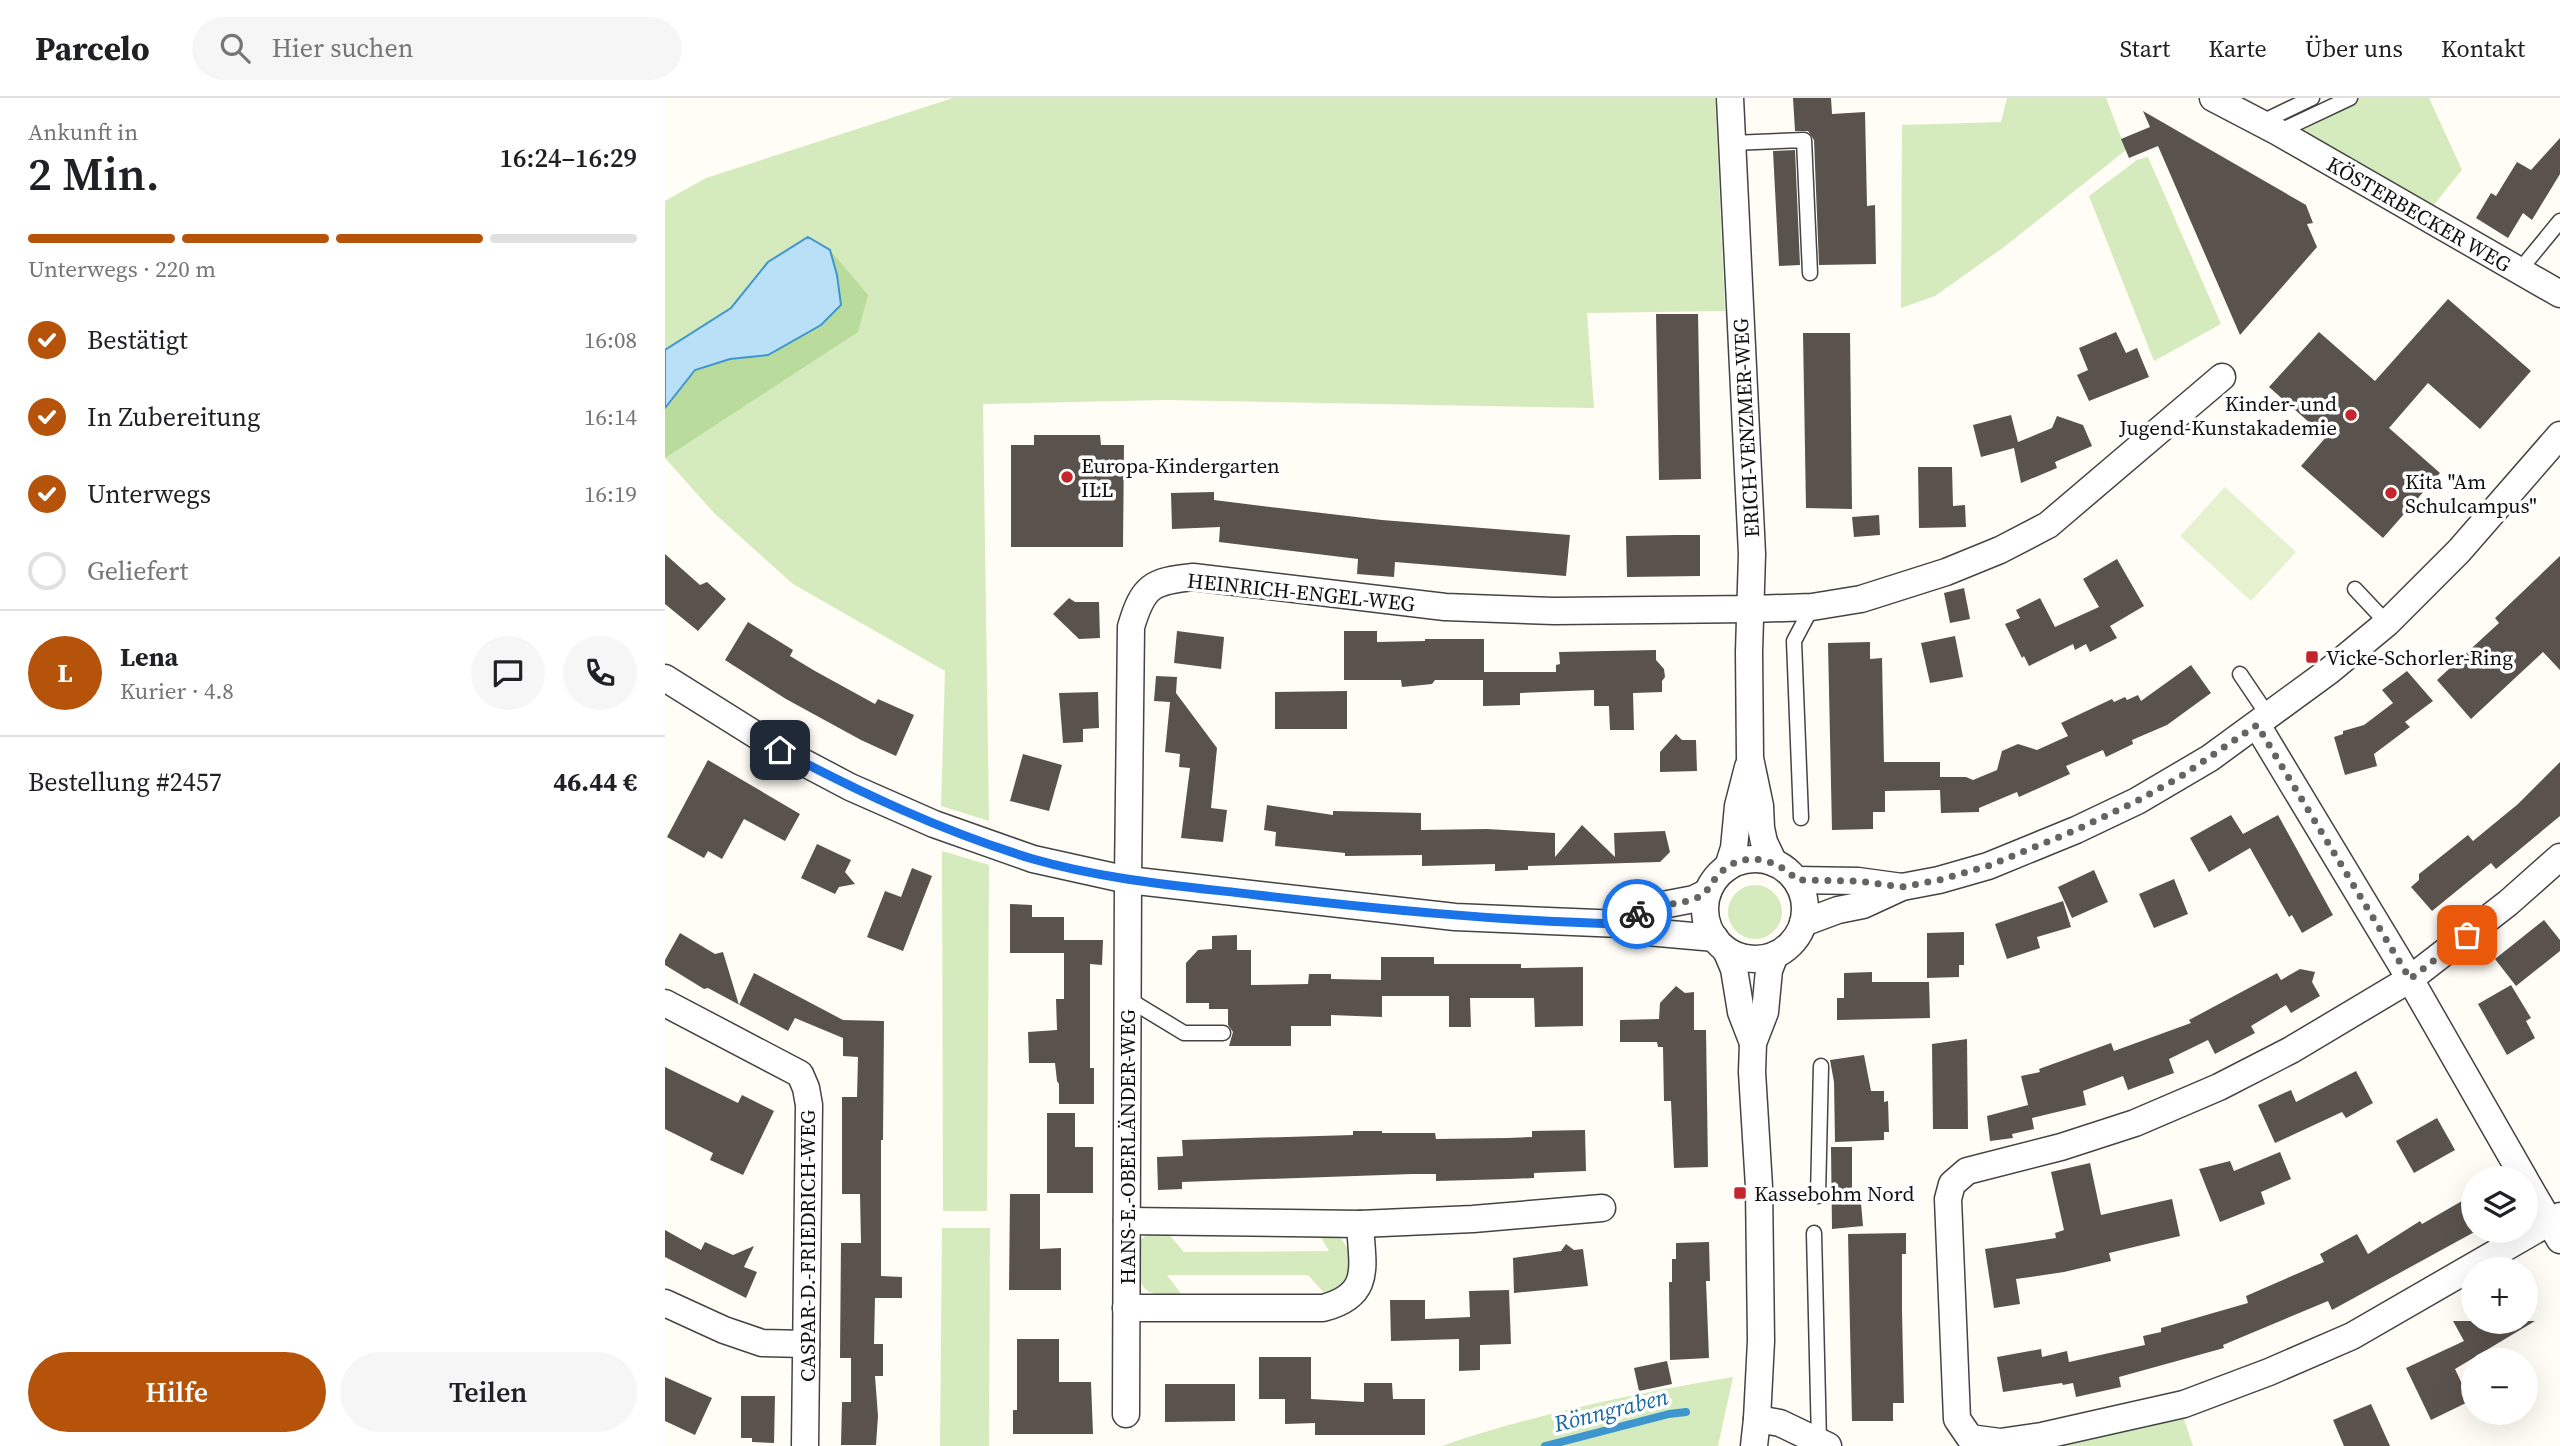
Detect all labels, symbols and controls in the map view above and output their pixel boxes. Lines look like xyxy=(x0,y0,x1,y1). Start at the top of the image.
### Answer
search box xyxy=(192,17,682,80)
text: Parcelo xyxy=(35,26,150,71)
icon: search xyxy=(216,29,254,67)
text: Hier suchen xyxy=(272,30,413,66)
text: Start xyxy=(2120,32,2170,65)
text: Karte xyxy=(2208,32,2267,65)
text: Über uns xyxy=(2305,32,2403,65)
text: Kontakt xyxy=(2441,32,2525,65)
text: Ankunft in xyxy=(28,116,138,148)
text: 16:24–16:29 xyxy=(500,140,637,176)
text: 2 Min. xyxy=(28,142,160,205)
street label: KÖSTERBECKER WEG xyxy=(2322,149,2516,279)
text: Unterwegs · 220 m xyxy=(28,253,216,285)
street label: ERICH-VENZMER-WEG xyxy=(1726,318,1766,538)
icon: check xyxy=(28,321,66,359)
text: Bestätigt xyxy=(87,322,188,358)
text: 16:08 xyxy=(584,324,637,356)
place label: Kinder- und Jugend-Kunstakademie xyxy=(2118,389,2337,442)
icon: check xyxy=(28,398,66,436)
text: In Zubereitung xyxy=(87,399,261,435)
text: 16:14 xyxy=(584,401,637,433)
marker: Kinder- und Jugend-Kunstakademie xyxy=(2343,407,2359,423)
place label: Europa-Kindergarten ILL xyxy=(1081,451,1280,504)
place label: Kita "Am Schulcampus" xyxy=(2405,467,2537,520)
marker: Europa-Kindergarten ILL xyxy=(1059,469,1075,485)
icon: check xyxy=(28,475,66,513)
text: Unterwegs xyxy=(87,476,211,512)
text: 16:19 xyxy=(584,478,637,510)
marker: Kita "Am Schulcampus" xyxy=(2383,485,2399,501)
text: Geliefert xyxy=(87,553,188,589)
street label: HEINRICH-ENGEL-WEG xyxy=(1186,566,1416,618)
button: chat xyxy=(471,636,545,710)
button: phone xyxy=(563,636,637,710)
text: Lena xyxy=(120,639,178,675)
place label: Vicke-Schorler-Ring xyxy=(2326,643,2513,672)
marker: Vicke-Schorler-Ring xyxy=(2304,649,2320,665)
text: L xyxy=(57,655,73,691)
text: Kurier · 4.8 xyxy=(120,675,234,707)
pin xyxy=(750,720,810,780)
icon: home xyxy=(761,731,799,769)
text: Bestellung #2457 xyxy=(28,764,222,800)
text: 46.44 € xyxy=(553,764,637,800)
courier xyxy=(1602,879,1672,949)
icon: bike xyxy=(1618,895,1656,933)
pin xyxy=(2437,905,2497,965)
icon: bag xyxy=(2448,916,2486,954)
street label: HANS-E.-OBERLÄNDER-WEG xyxy=(1113,1009,1142,1285)
street label: CASPAR-D.-FRIEDRICH-WEG xyxy=(793,1110,822,1382)
map controls xyxy=(2461,1166,2538,1425)
button: layers xyxy=(2461,1166,2538,1243)
place label: Kassebohm Nord xyxy=(1754,1179,1914,1208)
marker: Kassebohm Nord xyxy=(1732,1185,1748,1201)
button: + xyxy=(2461,1257,2538,1334)
button: − xyxy=(2461,1348,2538,1425)
button: Hilfe xyxy=(28,1352,326,1432)
button: Teilen xyxy=(340,1352,637,1432)
water label: Rönngraben xyxy=(1549,1380,1672,1440)

